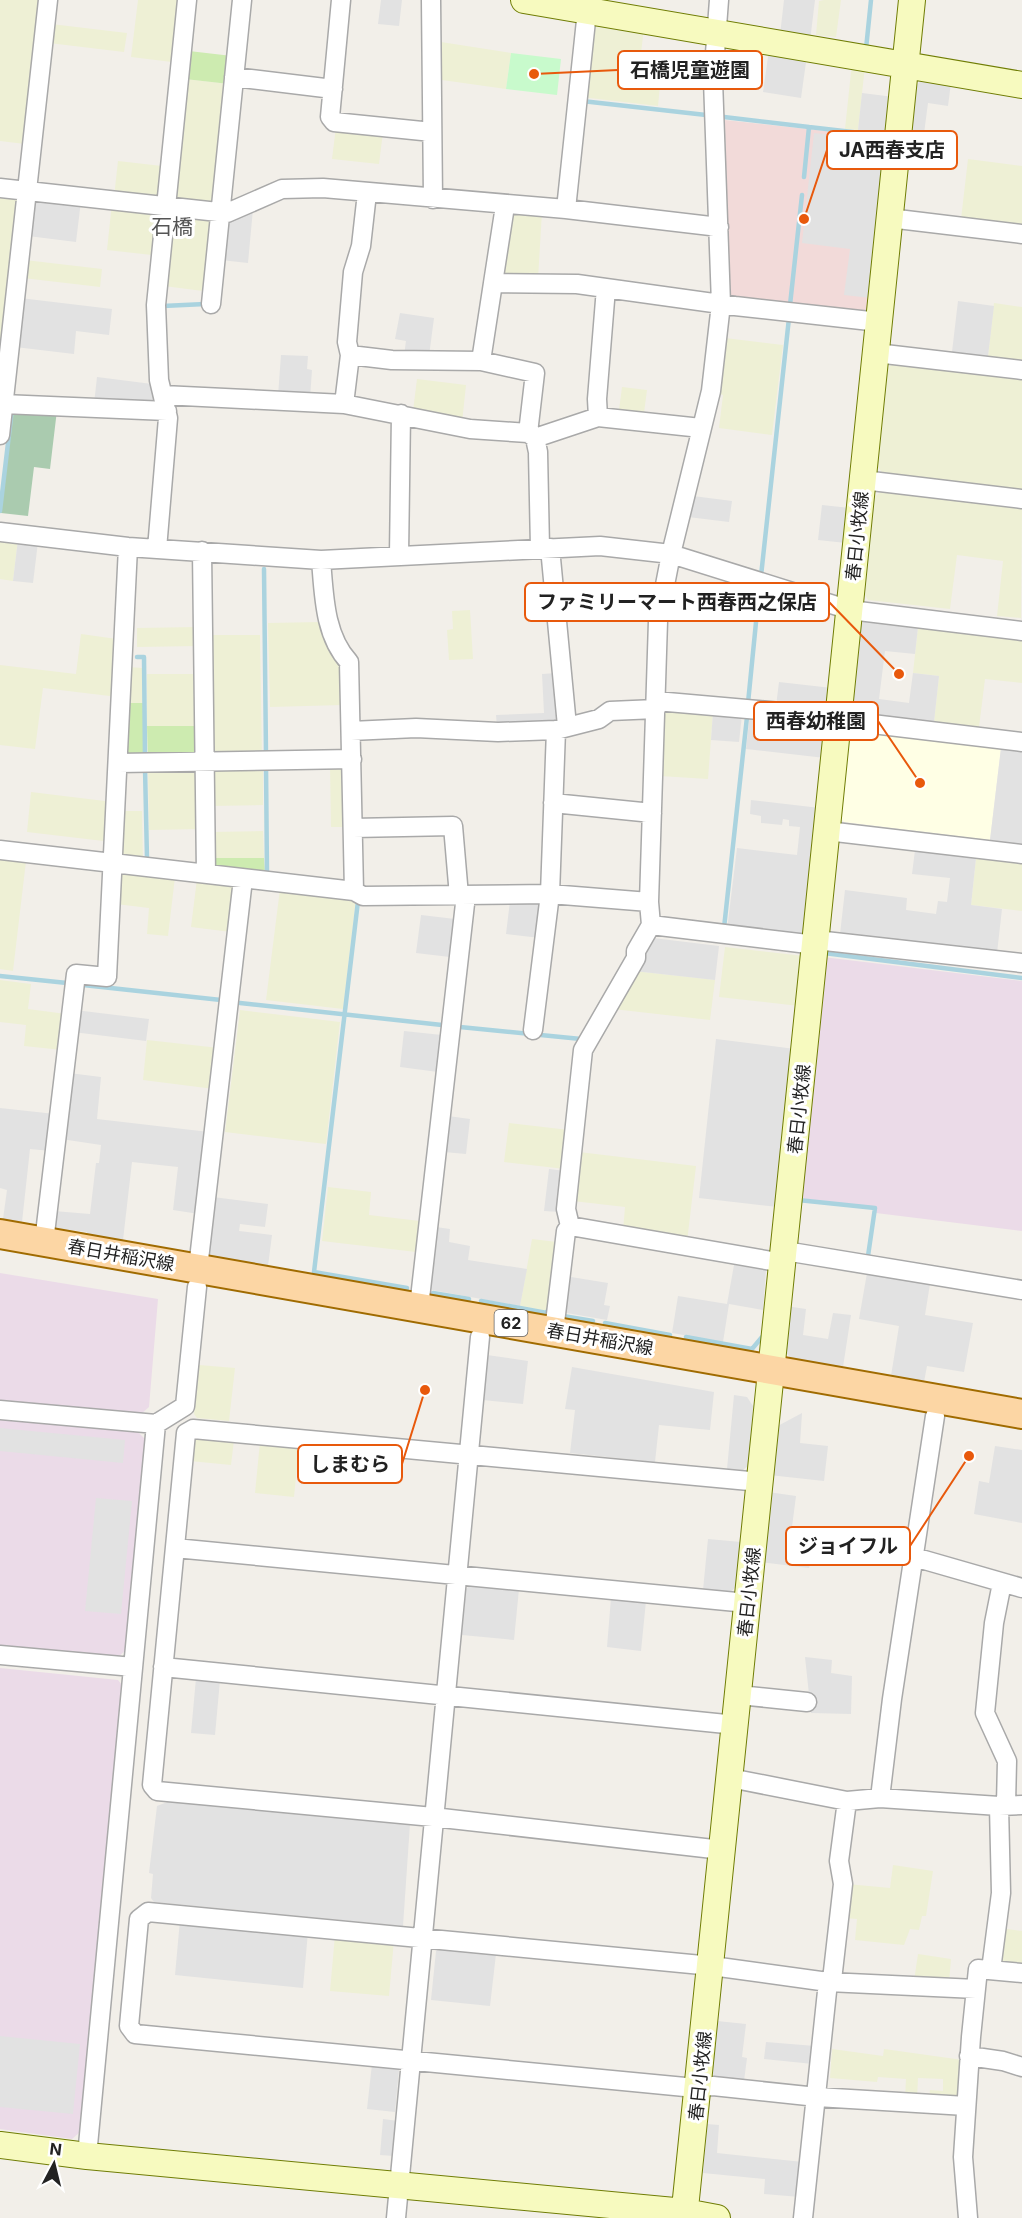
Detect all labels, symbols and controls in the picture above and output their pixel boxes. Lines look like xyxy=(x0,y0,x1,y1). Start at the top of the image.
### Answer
callout: 石橋児童遊園 xyxy=(618,51,762,89)
text: 石橋児童遊園 xyxy=(630,58,750,82)
callout: JA西春支店 xyxy=(827,131,957,169)
text: JA西春支店 xyxy=(839,138,945,162)
district label: 石橋 xyxy=(151,214,193,239)
street label: 春日小牧線 xyxy=(842,490,872,582)
callout: ファミリーマート西春西之保店 xyxy=(525,583,829,621)
text: ファミリーマート西春西之保店 xyxy=(537,590,817,614)
callout: 西春幼稚園 xyxy=(754,702,878,740)
text: 西春幼稚園 xyxy=(766,709,866,733)
street label: 春日小牧線 xyxy=(784,1063,814,1155)
street label: 春日井稲沢線 xyxy=(66,1235,176,1275)
road number: 62 xyxy=(494,1310,528,1336)
street label: 春日井稲沢線 xyxy=(545,1319,655,1359)
callout: しまむら xyxy=(298,1445,402,1483)
text: しまむら xyxy=(310,1452,390,1476)
callout: ジョイフル xyxy=(786,1527,910,1565)
text: ジョイフル xyxy=(798,1534,898,1558)
street label: 春日小牧線 xyxy=(734,1546,764,1638)
street label: 春日小牧線 xyxy=(685,2030,715,2122)
north arrow xyxy=(24,2134,84,2194)
text: N xyxy=(49,2138,63,2160)

